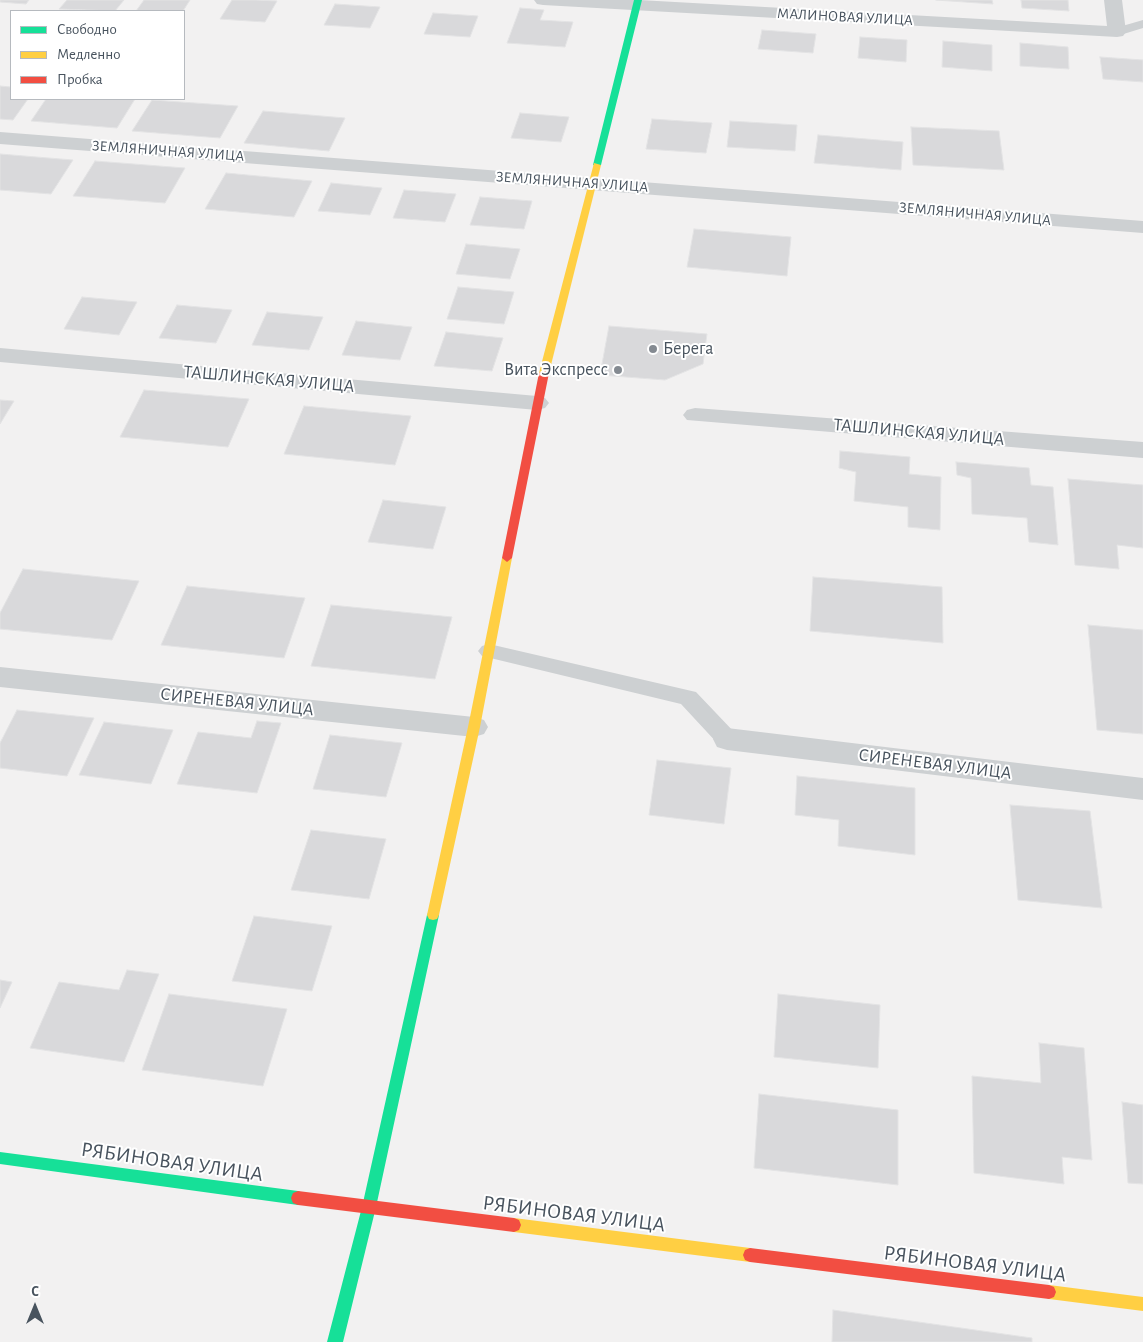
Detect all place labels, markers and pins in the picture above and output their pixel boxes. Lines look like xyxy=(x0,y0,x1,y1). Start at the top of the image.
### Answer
place label: Берега xyxy=(663,338,713,360)
marker: Берега xyxy=(647,343,659,355)
place label: Вита Экспресс xyxy=(504,359,608,381)
marker: Вита Экспресс xyxy=(612,364,624,376)

